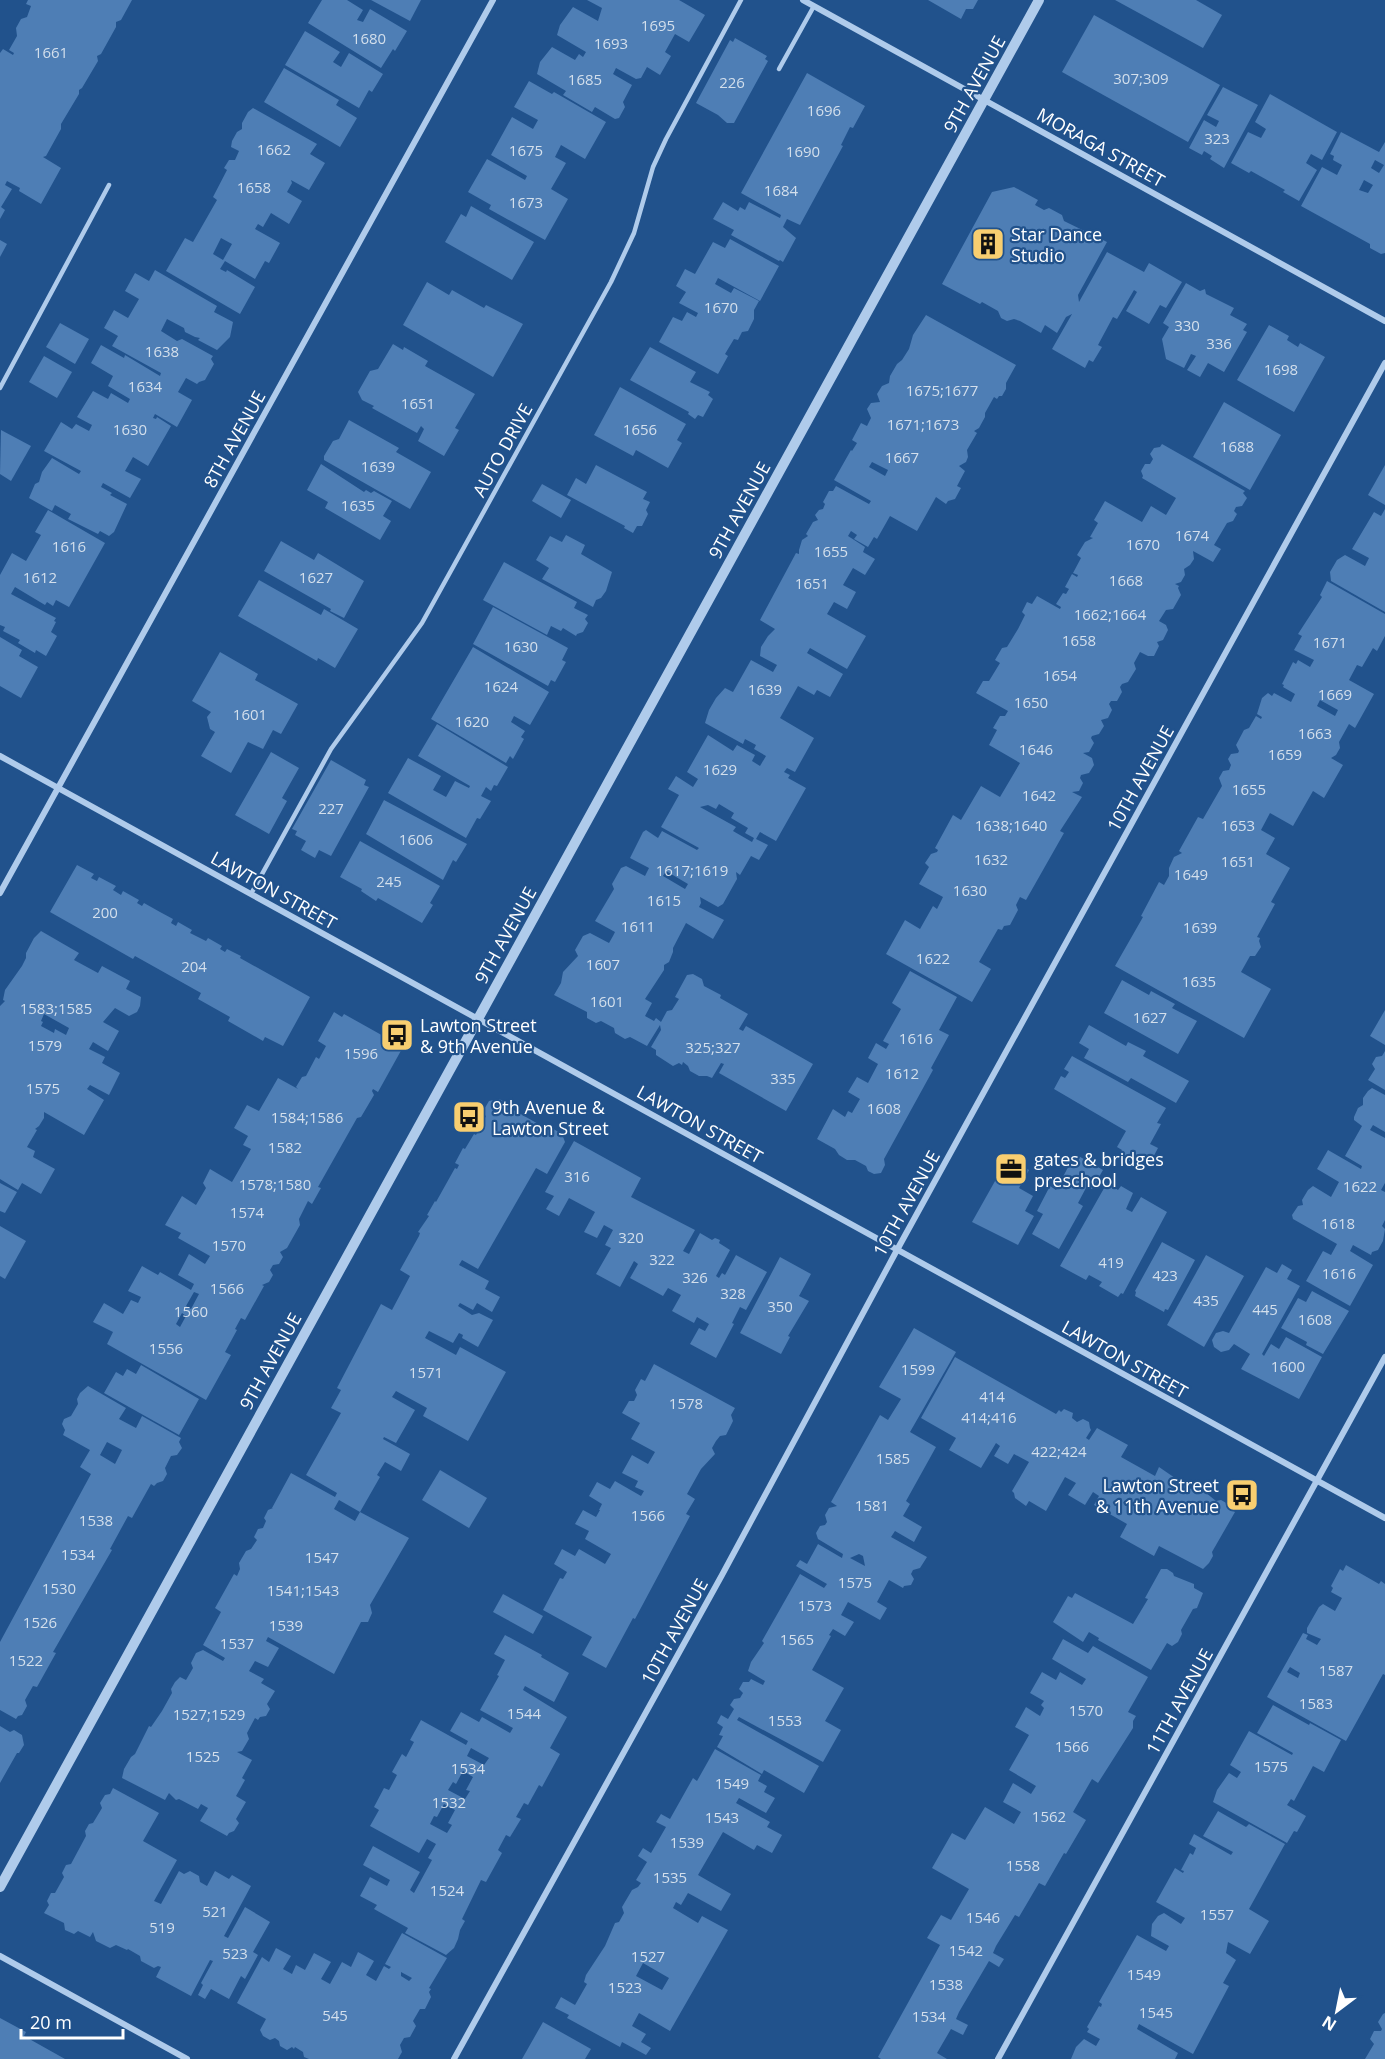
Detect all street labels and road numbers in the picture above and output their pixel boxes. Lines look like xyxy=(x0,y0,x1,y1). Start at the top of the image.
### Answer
street label: 9TH AVENUE xyxy=(938,31,1010,137)
street label: MORAGA STREET xyxy=(1033,102,1169,192)
street label: 8TH AVENUE xyxy=(198,386,270,492)
street label: AUTO DRIVE xyxy=(467,399,537,501)
street label: 9TH AVENUE xyxy=(703,457,775,563)
street label: 10TH AVENUE xyxy=(1101,721,1179,835)
street label: LAWTON STREET xyxy=(207,845,341,935)
street label: 9TH AVENUE xyxy=(469,882,541,988)
street label: LAWTON STREET xyxy=(633,1079,767,1169)
street label: 10TH AVENUE xyxy=(867,1146,945,1260)
street label: 9TH AVENUE xyxy=(234,1308,306,1414)
street label: LAWTON STREET xyxy=(1058,1314,1192,1404)
street label: 10TH AVENUE xyxy=(635,1574,713,1688)
street label: 11TH AVENUE xyxy=(1140,1644,1218,1758)

